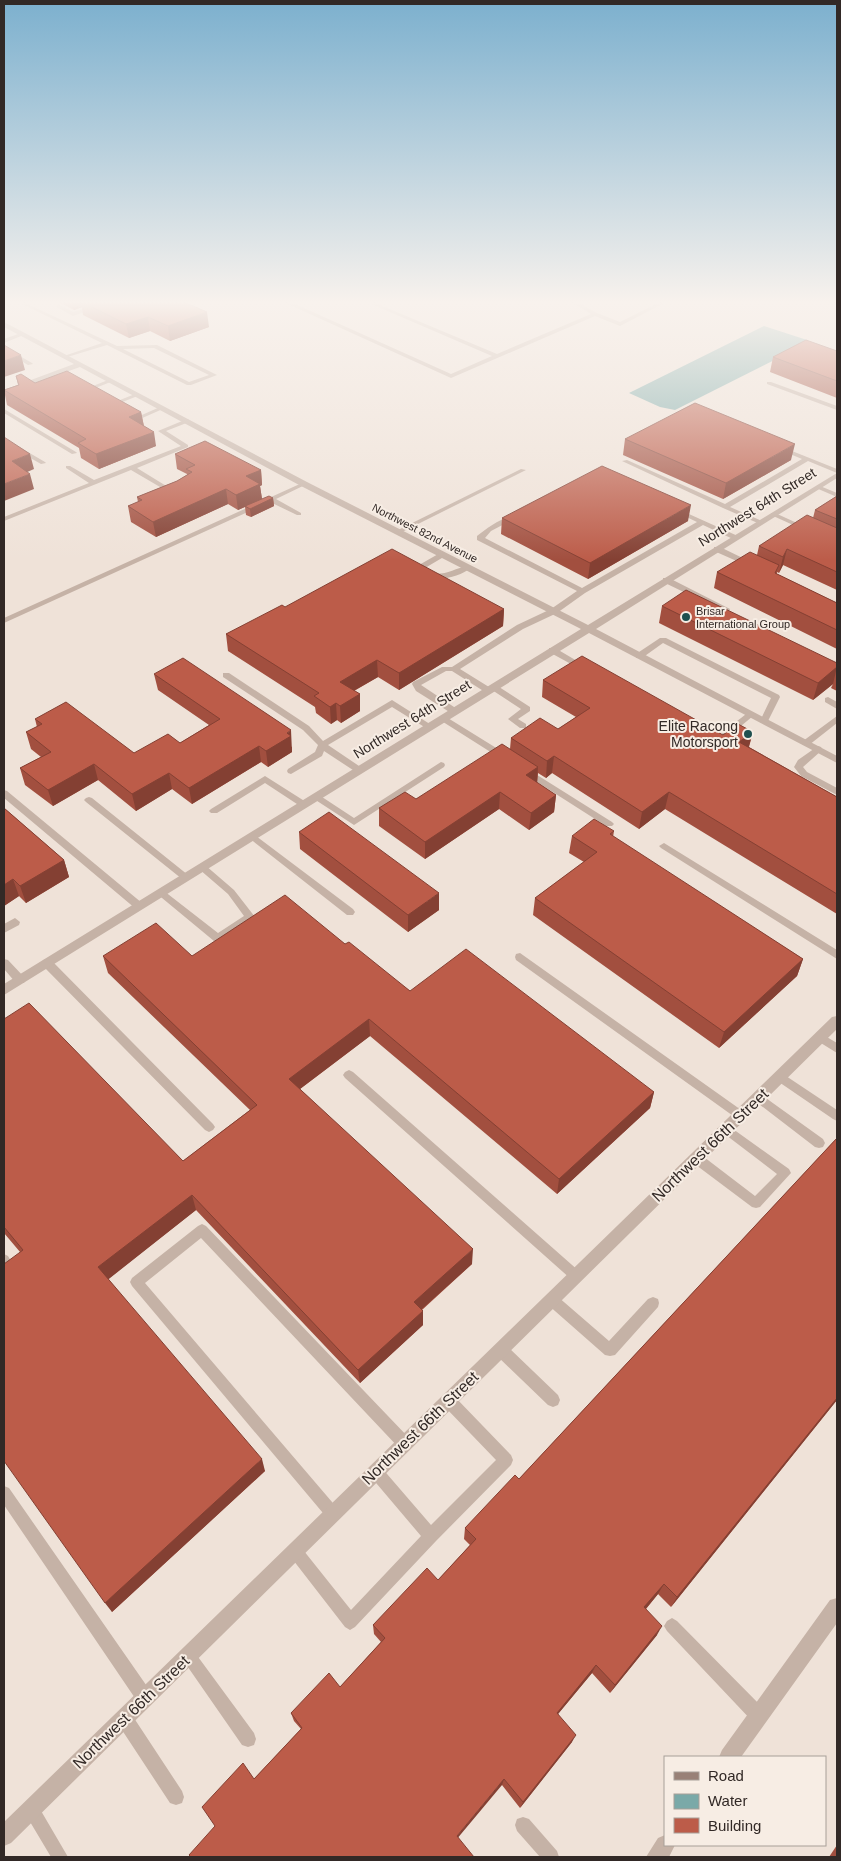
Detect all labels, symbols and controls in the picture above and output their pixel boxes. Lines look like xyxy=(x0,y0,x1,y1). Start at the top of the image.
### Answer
street label: Northwest 64th Street xyxy=(695,464,819,550)
street label: Northwest 82nd Avenue xyxy=(370,501,480,565)
place label: Brisar International Group xyxy=(696,605,790,630)
marker: Brisar International Group xyxy=(680,611,692,623)
street label: Northwest 64th Street xyxy=(350,676,474,762)
place label: Elite Racong Motorsport xyxy=(659,718,738,750)
marker: Elite Racong Motorsport xyxy=(742,728,754,740)
street label: Northwest 66th Street xyxy=(648,1085,772,1205)
street label: Northwest 66th Street xyxy=(358,1368,482,1488)
street label: Northwest 66th Street xyxy=(69,1652,193,1772)
legend xyxy=(664,1756,826,1846)
text: Road xyxy=(708,1767,744,1784)
text: Water xyxy=(708,1792,747,1809)
text: Building xyxy=(708,1817,761,1834)

